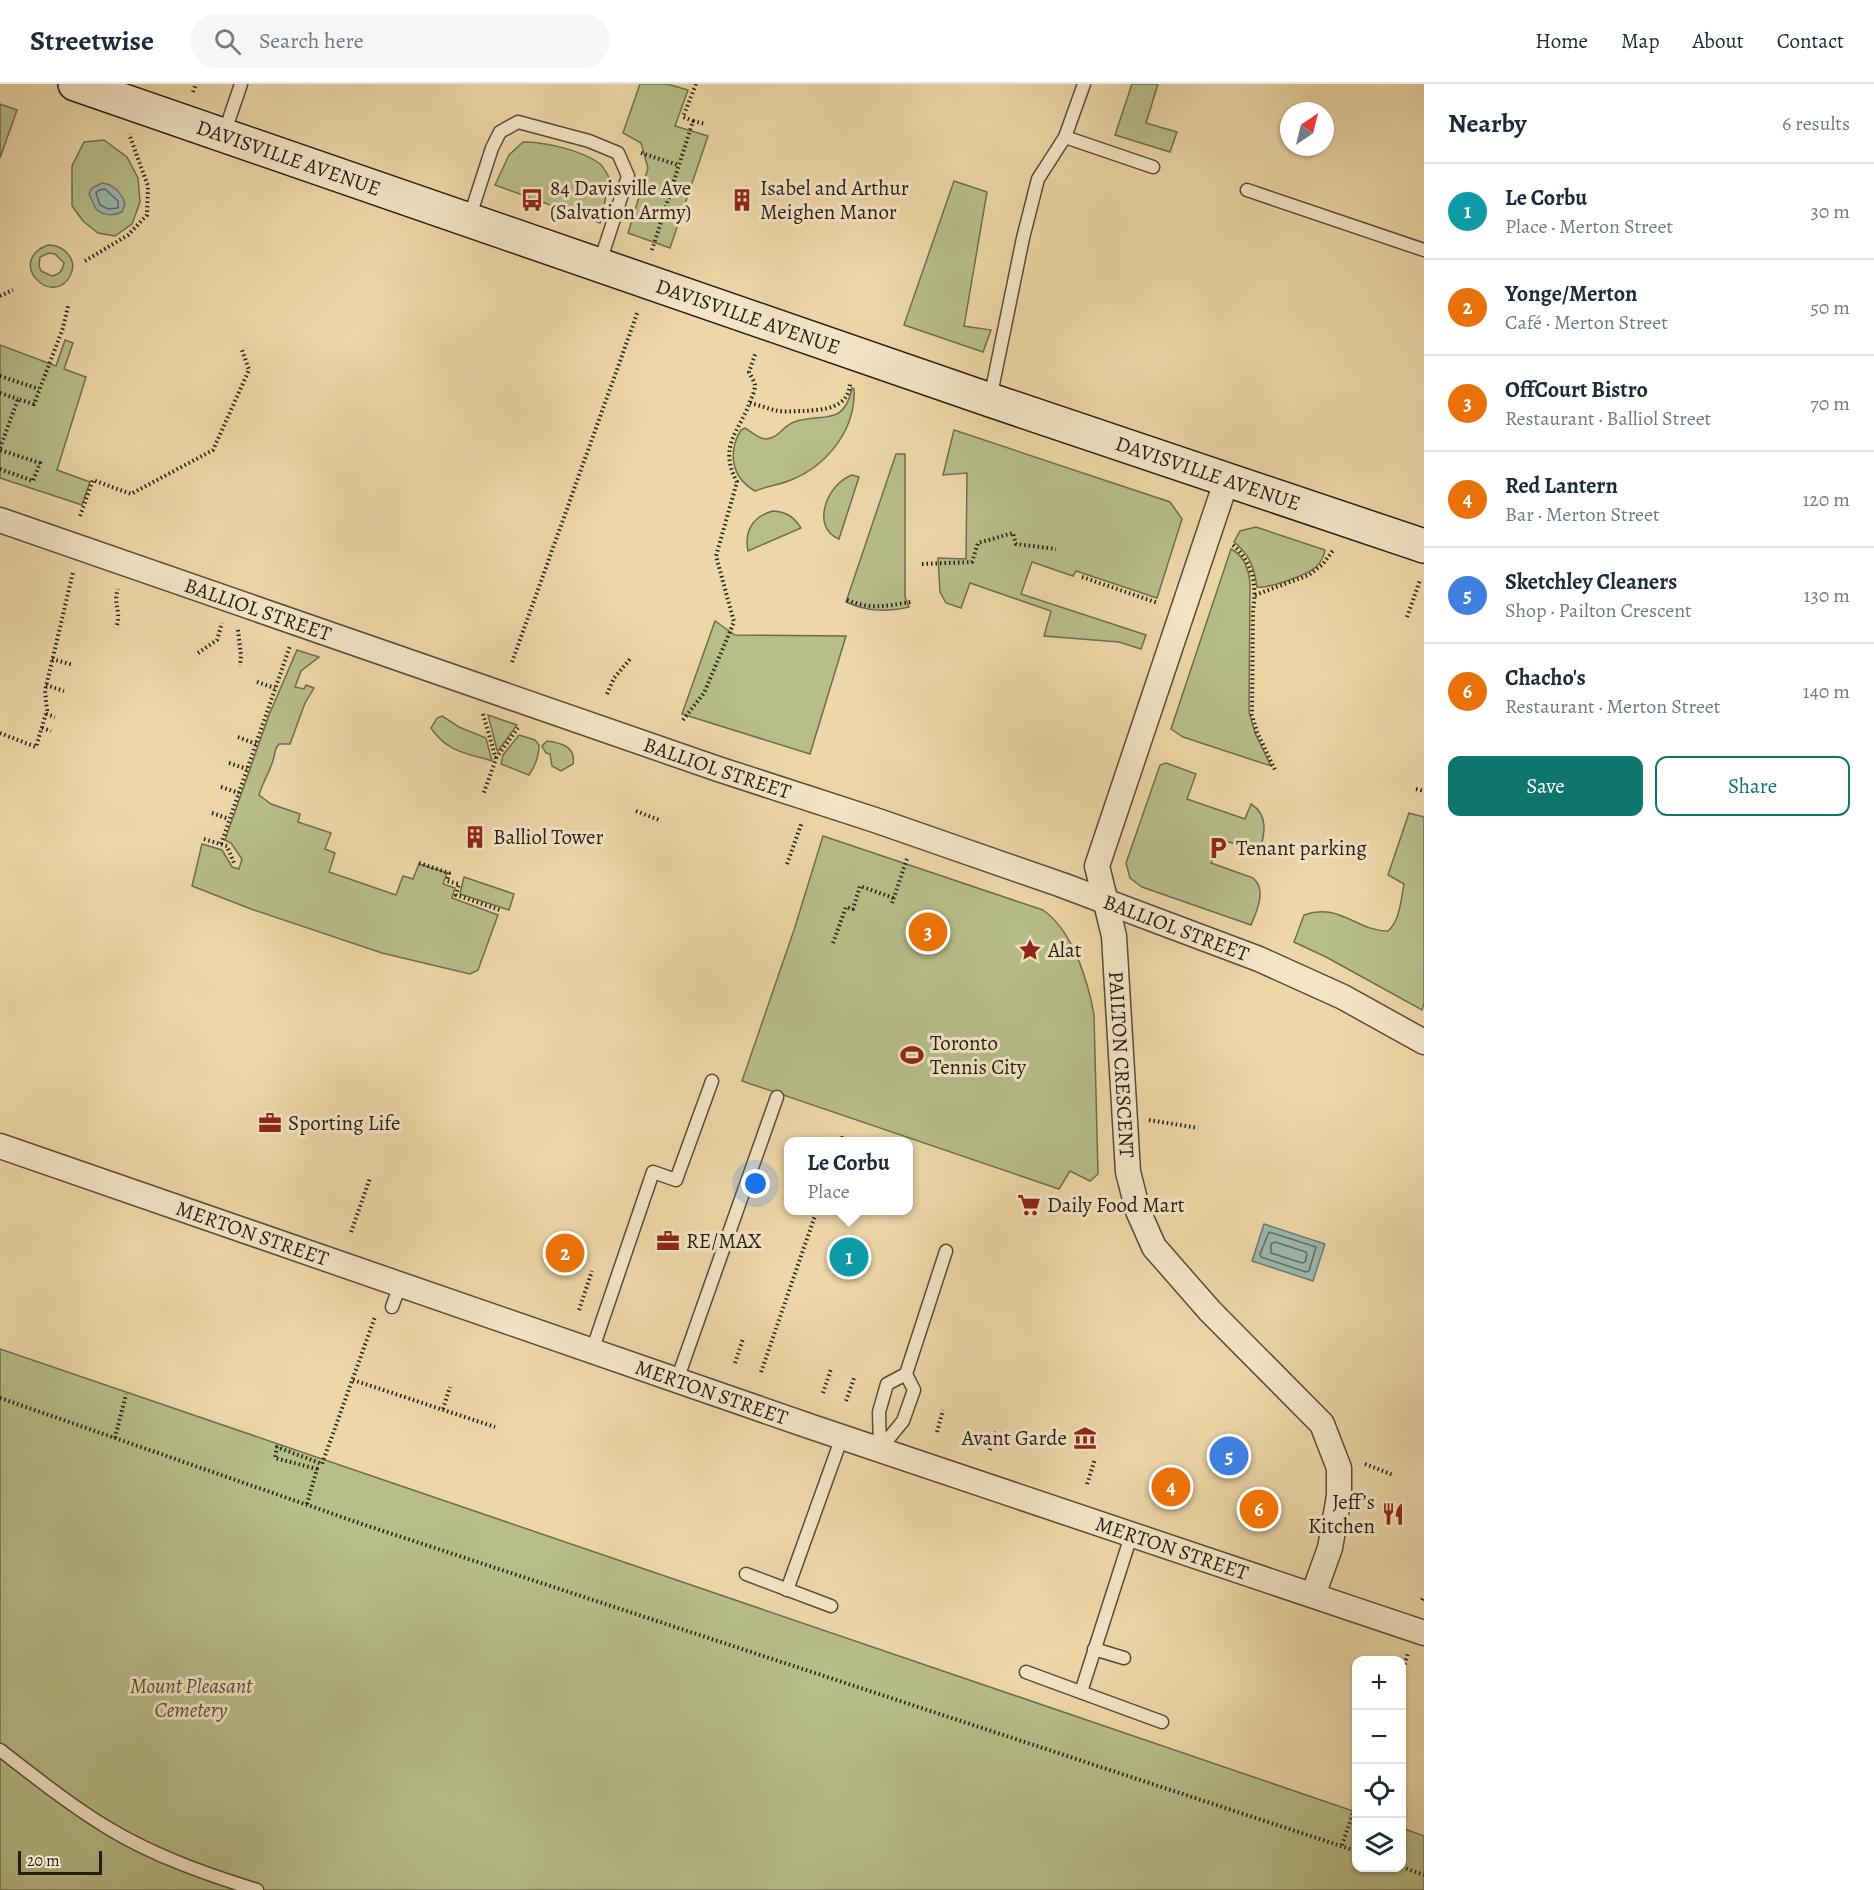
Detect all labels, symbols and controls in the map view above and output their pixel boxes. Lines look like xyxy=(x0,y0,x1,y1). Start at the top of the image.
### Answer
search box xyxy=(190,14,610,68)
text: Streetwise xyxy=(30,22,154,60)
icon: search xyxy=(211,25,244,58)
text: Search here xyxy=(259,26,364,56)
text: Home xyxy=(1535,27,1588,55)
text: Map xyxy=(1621,27,1659,55)
text: About xyxy=(1692,27,1744,55)
text: Contact xyxy=(1777,27,1844,55)
north arrow xyxy=(1280,102,1334,156)
text: Nearby xyxy=(1448,106,1527,141)
text: 6 results xyxy=(1782,110,1850,137)
street label: DAVISVILLE AVENUE xyxy=(193,113,385,203)
place label: 84 Davisville Ave (Salvation Army) xyxy=(550,174,691,226)
place label: Isabel and Arthur Meighen Manor xyxy=(760,174,909,226)
text: Le Corbu xyxy=(1505,183,1587,213)
bus stop icon: 84 Davisville Ave (Salvation Army) xyxy=(519,187,545,213)
building icon: Isabel and Arthur Meighen Manor xyxy=(729,187,755,213)
text: 1 xyxy=(1464,198,1471,225)
text: 30 m xyxy=(1810,198,1850,225)
text: Place · Merton Street xyxy=(1505,213,1673,240)
street label: DAVISVILLE AVENUE xyxy=(652,272,844,361)
text: Yonge/Merton xyxy=(1505,279,1637,309)
text: 2 xyxy=(1463,294,1472,321)
text: 50 m xyxy=(1810,294,1850,321)
text: Café · Merton Street xyxy=(1505,309,1668,336)
text: OffCourt Bistro xyxy=(1505,375,1648,405)
text: 3 xyxy=(1463,390,1472,417)
text: 70 m xyxy=(1810,390,1850,417)
text: Restaurant · Balliol Street xyxy=(1505,405,1711,432)
street label: DAVISVILLE AVENUE xyxy=(1112,429,1304,517)
text: Red Lantern xyxy=(1505,471,1618,501)
text: 4 xyxy=(1463,486,1472,513)
text: 120 m xyxy=(1802,486,1850,513)
text: Bar · Merton Street xyxy=(1505,501,1660,528)
text: Sketchley Cleaners xyxy=(1505,567,1677,597)
street label: BALLIOL STREET xyxy=(181,571,336,648)
text: 5 xyxy=(1463,582,1472,609)
text: 130 m xyxy=(1804,582,1850,609)
text: Shop · Pailton Crescent xyxy=(1505,597,1692,624)
text: Chacho's xyxy=(1505,663,1586,693)
text: 6 xyxy=(1463,678,1472,705)
text: 140 m xyxy=(1803,678,1850,705)
text: Restaurant · Merton Street xyxy=(1505,693,1720,720)
street label: BALLIOL STREET xyxy=(640,730,795,806)
button: Save xyxy=(1448,756,1643,816)
button: Share xyxy=(1655,756,1850,816)
place label: Balliol Tower xyxy=(493,823,603,851)
building icon: Balliol Tower xyxy=(462,824,488,850)
place label: Tenant parking xyxy=(1236,834,1367,862)
parking icon: Tenant parking xyxy=(1205,835,1231,861)
street label: BALLIOL STREET xyxy=(1099,888,1254,968)
pin: 3 xyxy=(908,910,948,954)
place label: Alat xyxy=(1047,936,1082,964)
place icon: Alat xyxy=(1017,937,1043,963)
street label: PAILTON CRESCENT xyxy=(1102,970,1141,1159)
place label: Toronto Tennis City xyxy=(930,1029,1027,1081)
sports icon: Toronto Tennis City xyxy=(899,1042,925,1068)
place label: Sporting Life xyxy=(288,1109,400,1137)
office icon: Sporting Life xyxy=(257,1110,283,1136)
popup xyxy=(784,1137,913,1215)
text: Le Corbu xyxy=(807,1148,890,1178)
your location xyxy=(741,1169,770,1198)
text: Place xyxy=(807,1178,850,1205)
place label: Daily Food Mart xyxy=(1047,1191,1185,1219)
supermarket icon: Daily Food Mart xyxy=(1016,1192,1042,1218)
street label: MERTON STREET xyxy=(172,1194,333,1273)
place label: RE/MAX xyxy=(686,1227,762,1255)
office icon: RE/MAX xyxy=(655,1228,681,1254)
pin: 2 xyxy=(546,1230,584,1276)
pin: 1 xyxy=(830,1234,868,1280)
street label: MERTON STREET xyxy=(631,1353,792,1432)
place label: Avant Garde xyxy=(961,1424,1067,1452)
museum icon: Avant Garde xyxy=(1072,1425,1098,1451)
pin: 5 xyxy=(1210,1434,1248,1478)
pin: 4 xyxy=(1152,1464,1190,1510)
pin: 6 xyxy=(1240,1486,1278,1532)
place label: Jeff’s Kitchen xyxy=(1308,1488,1375,1540)
restaurant icon: Jeff’s Kitchen xyxy=(1380,1501,1406,1527)
street label: MERTON STREET xyxy=(1092,1509,1253,1587)
map controls xyxy=(1352,1656,1406,1872)
button: + xyxy=(1352,1656,1406,1710)
park label: Mount Pleasant Cemetery xyxy=(130,1672,253,1724)
button: − xyxy=(1352,1710,1406,1764)
button: locate xyxy=(1352,1764,1406,1818)
button: layers xyxy=(1352,1818,1406,1872)
scale bar xyxy=(18,1848,102,1876)
text: 20 m xyxy=(27,1850,60,1872)

